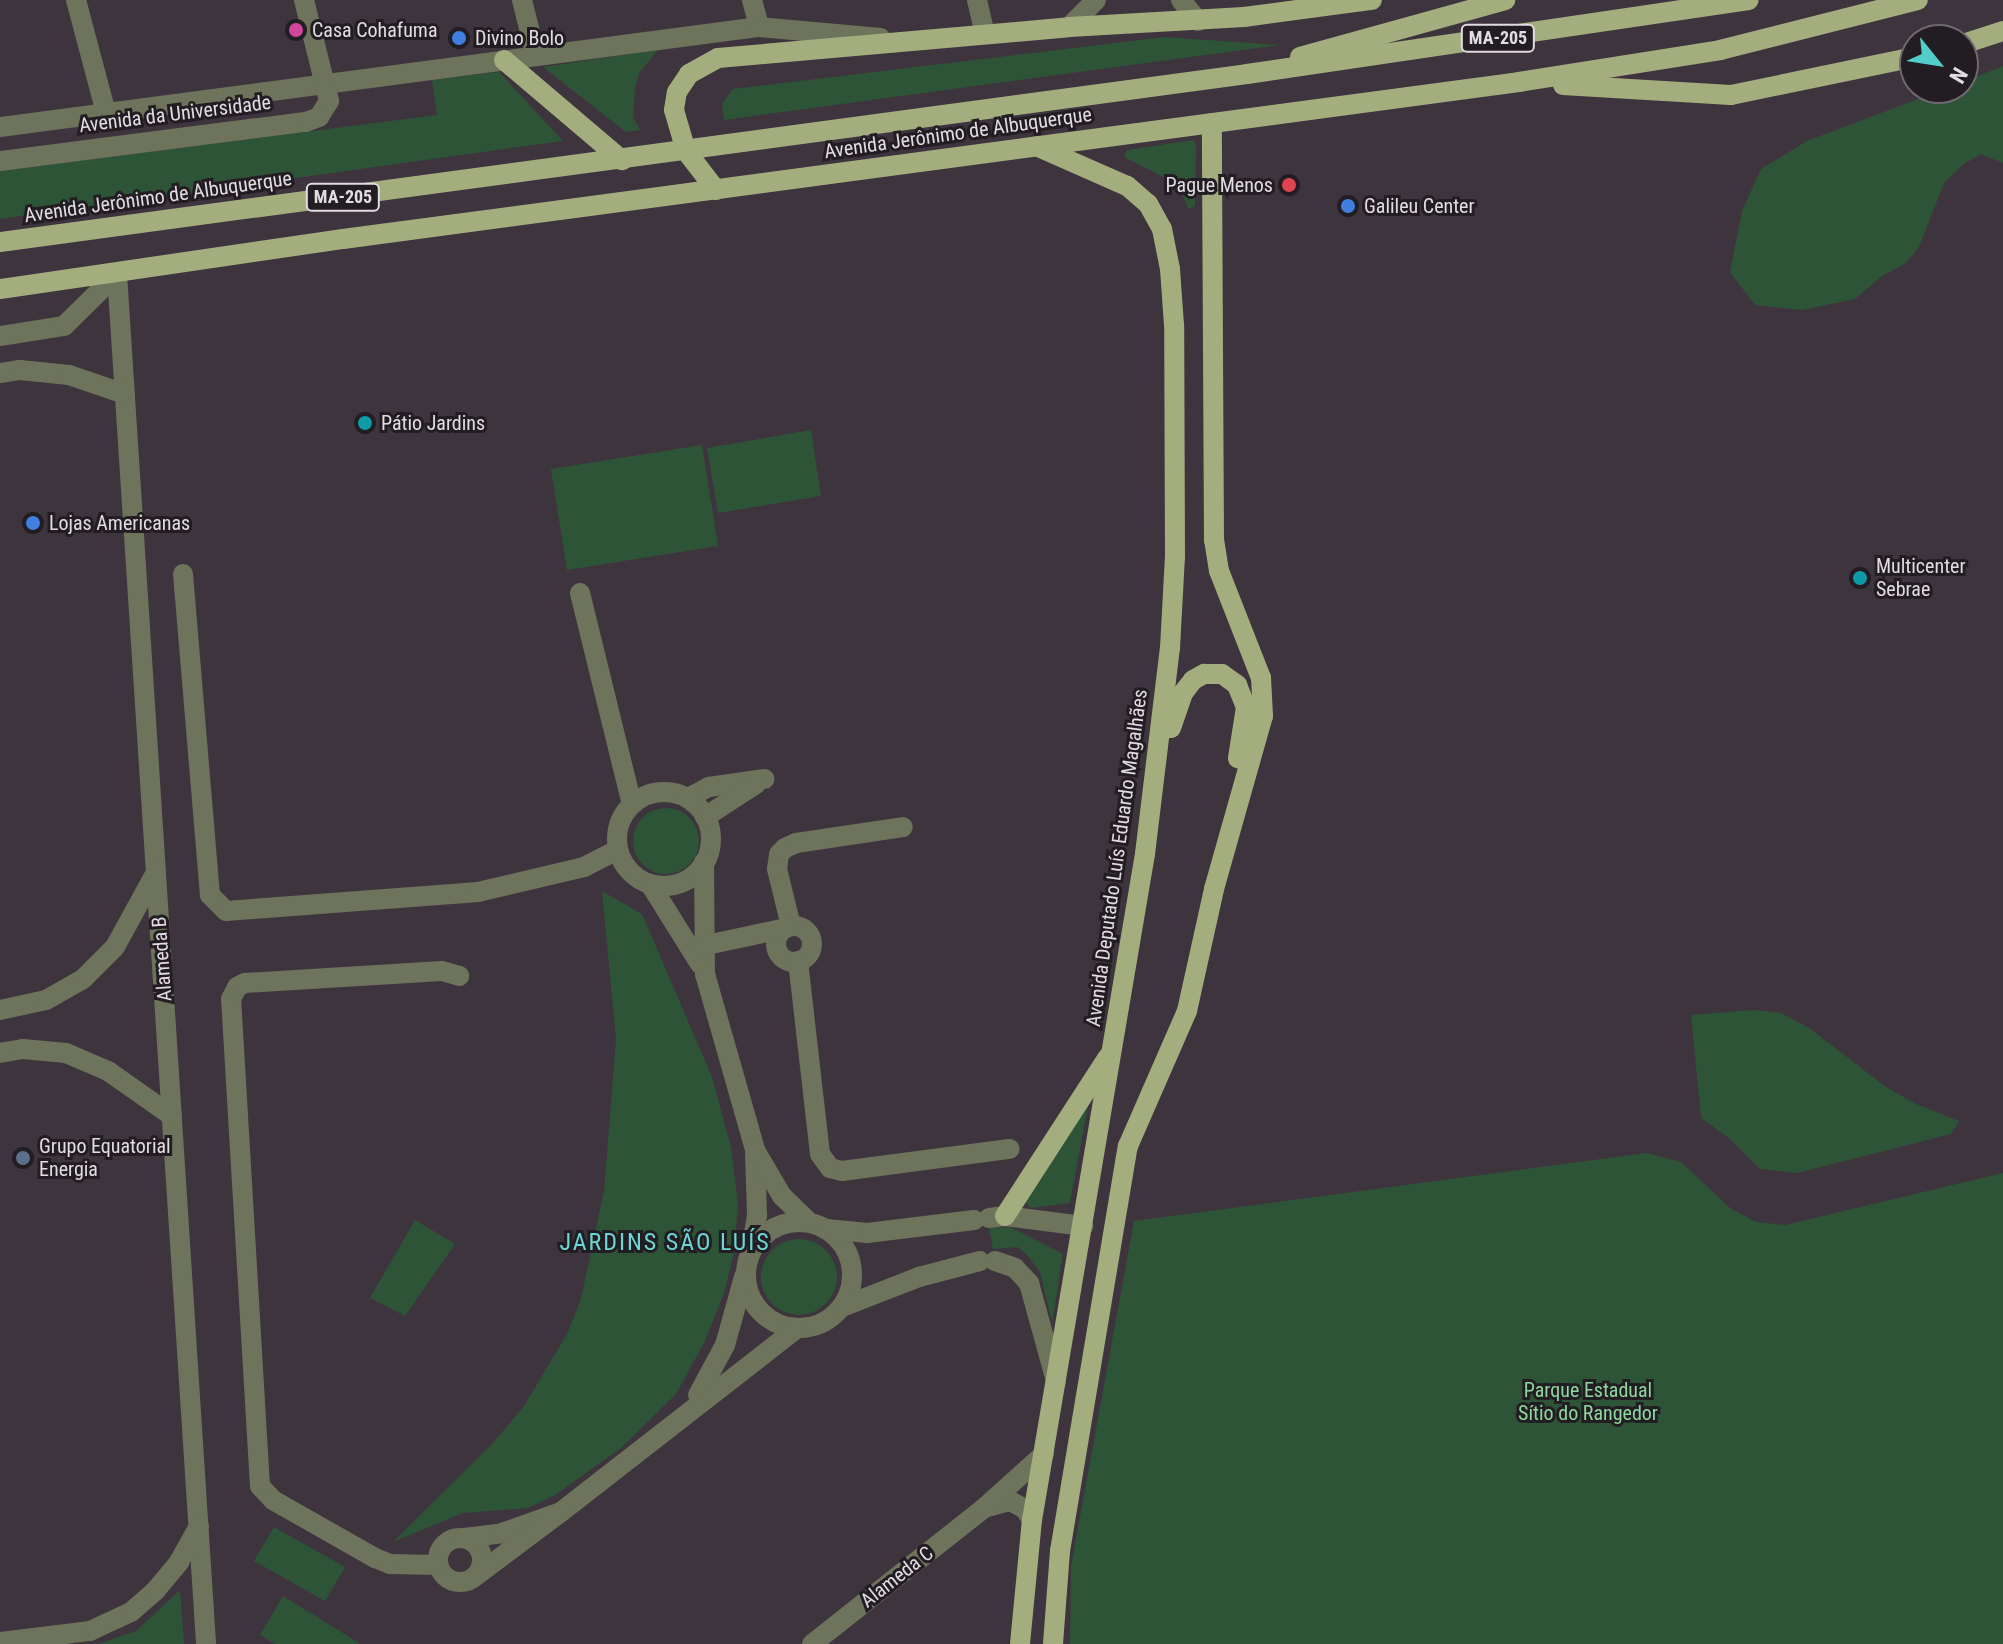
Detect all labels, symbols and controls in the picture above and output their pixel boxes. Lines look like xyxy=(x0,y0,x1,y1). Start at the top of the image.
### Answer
place label: Casa Cohafuma xyxy=(312,18,437,42)
marker: Casa Cohafuma xyxy=(287,21,305,39)
road number: MA-205 xyxy=(1460,24,1536,52)
north arrow xyxy=(1899,24,1979,104)
place label: Divino Bolo xyxy=(475,26,564,50)
marker: Divino Bolo xyxy=(450,29,468,47)
text: N xyxy=(1944,63,1973,87)
street label: Avenida da Universidade xyxy=(78,90,272,138)
street label: Avenida Jerônimo de Albuquerque xyxy=(823,102,1093,164)
street label: Avenida Jerônimo de Albuquerque xyxy=(23,166,293,228)
place label: Pague Menos xyxy=(1166,173,1273,197)
marker: Pague Menos xyxy=(1280,176,1298,194)
road number: MA-205 xyxy=(305,183,381,211)
place label: Galileu Center xyxy=(1364,194,1475,218)
marker: Galileu Center xyxy=(1339,197,1357,215)
place label: Pátio Jardins xyxy=(381,411,485,435)
marker: Pátio Jardins xyxy=(356,414,374,432)
place label: Lojas Americanas xyxy=(49,511,190,535)
marker: Lojas Americanas xyxy=(24,514,42,532)
place label: Multicenter Sebrae xyxy=(1876,554,1966,601)
marker: Multicenter Sebrae xyxy=(1851,569,1869,587)
street label: Avenida Deputado Luís Eduardo Magalhães xyxy=(1081,688,1153,1028)
street label: Alameda B xyxy=(147,916,177,1002)
place label: Grupo Equatorial Energia xyxy=(39,1134,171,1181)
marker: Grupo Equatorial Energia xyxy=(14,1149,32,1167)
district label: JARDINS SÃO LUÍS xyxy=(559,1229,771,1257)
park label: Parque Estadual Sítio do Rangedor xyxy=(1518,1379,1658,1426)
street label: Alameda C xyxy=(856,1541,938,1613)

